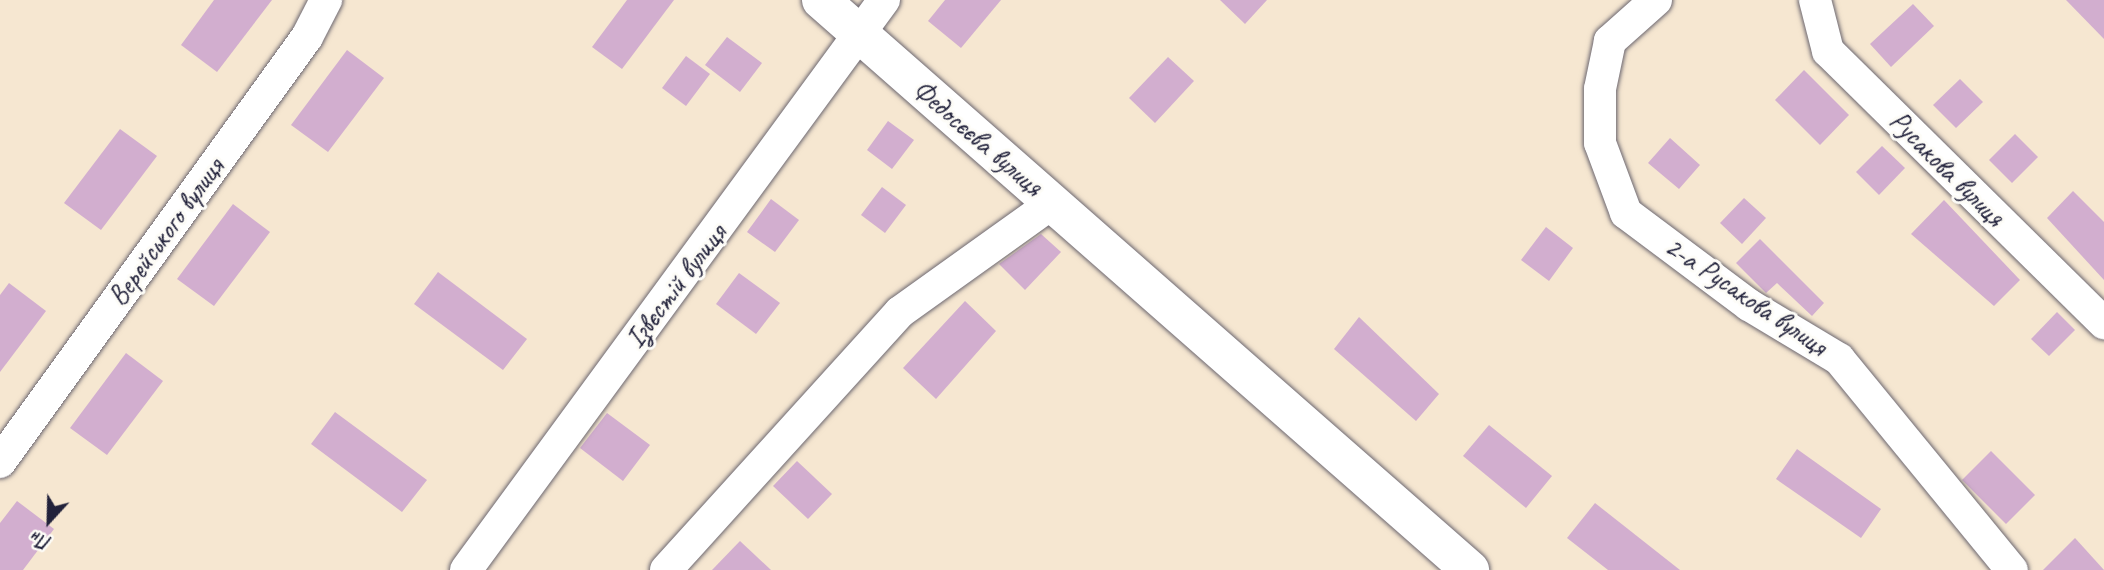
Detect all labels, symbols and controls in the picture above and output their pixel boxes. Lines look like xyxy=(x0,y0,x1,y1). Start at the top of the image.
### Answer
street label: Федосєєва вулиця xyxy=(906,72,1050,204)
street label: Русакова вулиця xyxy=(1882,104,2012,234)
street label: Верейського вулиця xyxy=(101,151,231,313)
street label: Ізвєстій вулиця xyxy=(619,217,733,355)
street label: 2-а Русакова вулиця xyxy=(1657,228,1835,364)
north arrow xyxy=(14,486,84,556)
text: Пн xyxy=(27,526,55,555)

